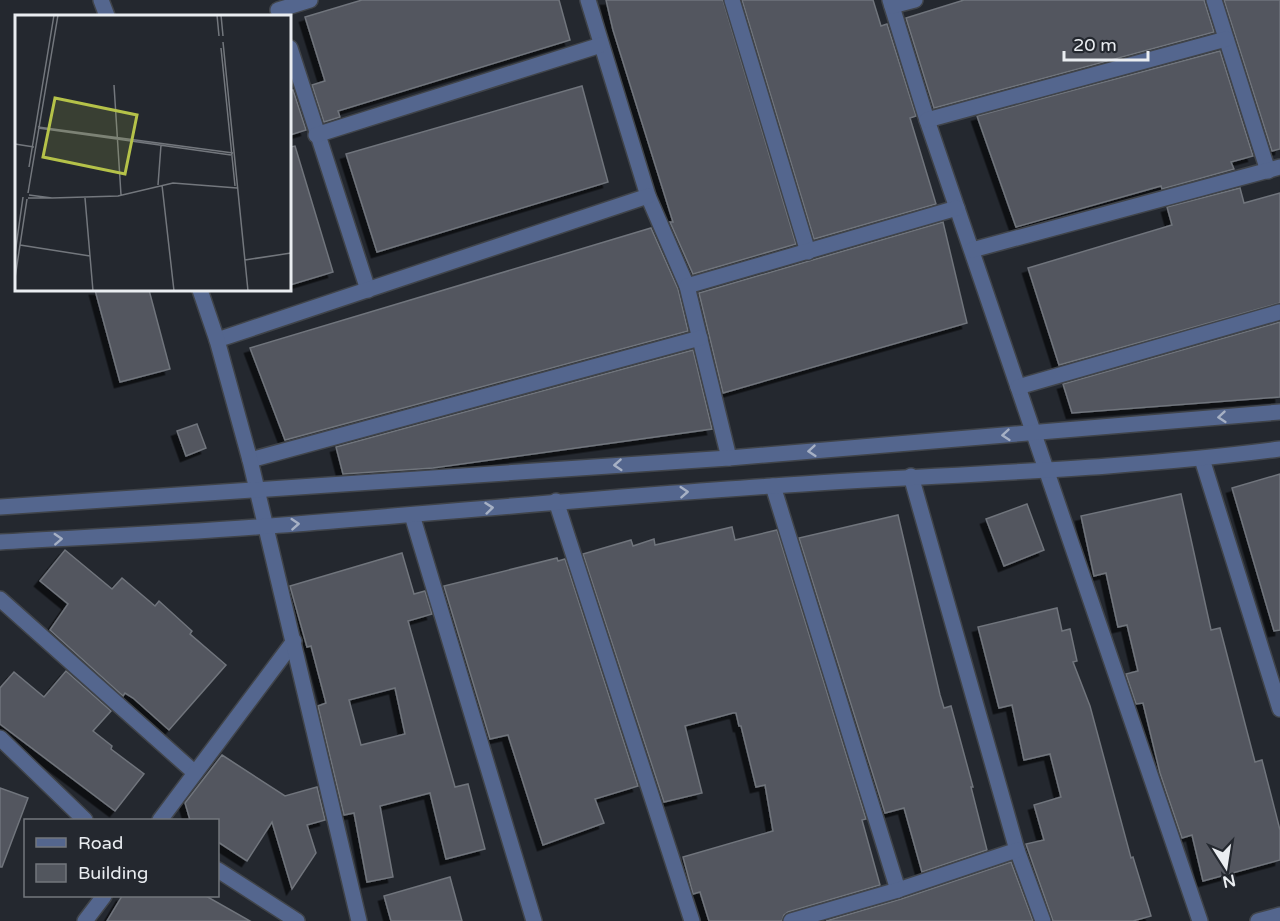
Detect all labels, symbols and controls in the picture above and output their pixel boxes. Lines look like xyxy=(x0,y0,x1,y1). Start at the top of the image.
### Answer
inset map xyxy=(15,15,291,291)
scale bar xyxy=(1064,24,1148,62)
text: 20 m xyxy=(1073,34,1117,56)
one-way arrow xyxy=(1217,410,1226,423)
one-way arrow xyxy=(1002,428,1011,441)
one-way arrow xyxy=(808,444,817,457)
one-way arrow xyxy=(613,459,622,472)
one-way arrow xyxy=(679,486,688,499)
one-way arrow xyxy=(485,502,494,515)
one-way arrow xyxy=(290,518,299,531)
one-way arrow xyxy=(54,532,63,545)
legend xyxy=(24,819,219,897)
text: Road xyxy=(78,832,123,854)
north arrow xyxy=(1196,837,1256,897)
text: Building xyxy=(78,862,148,884)
text: N xyxy=(1221,870,1237,892)

